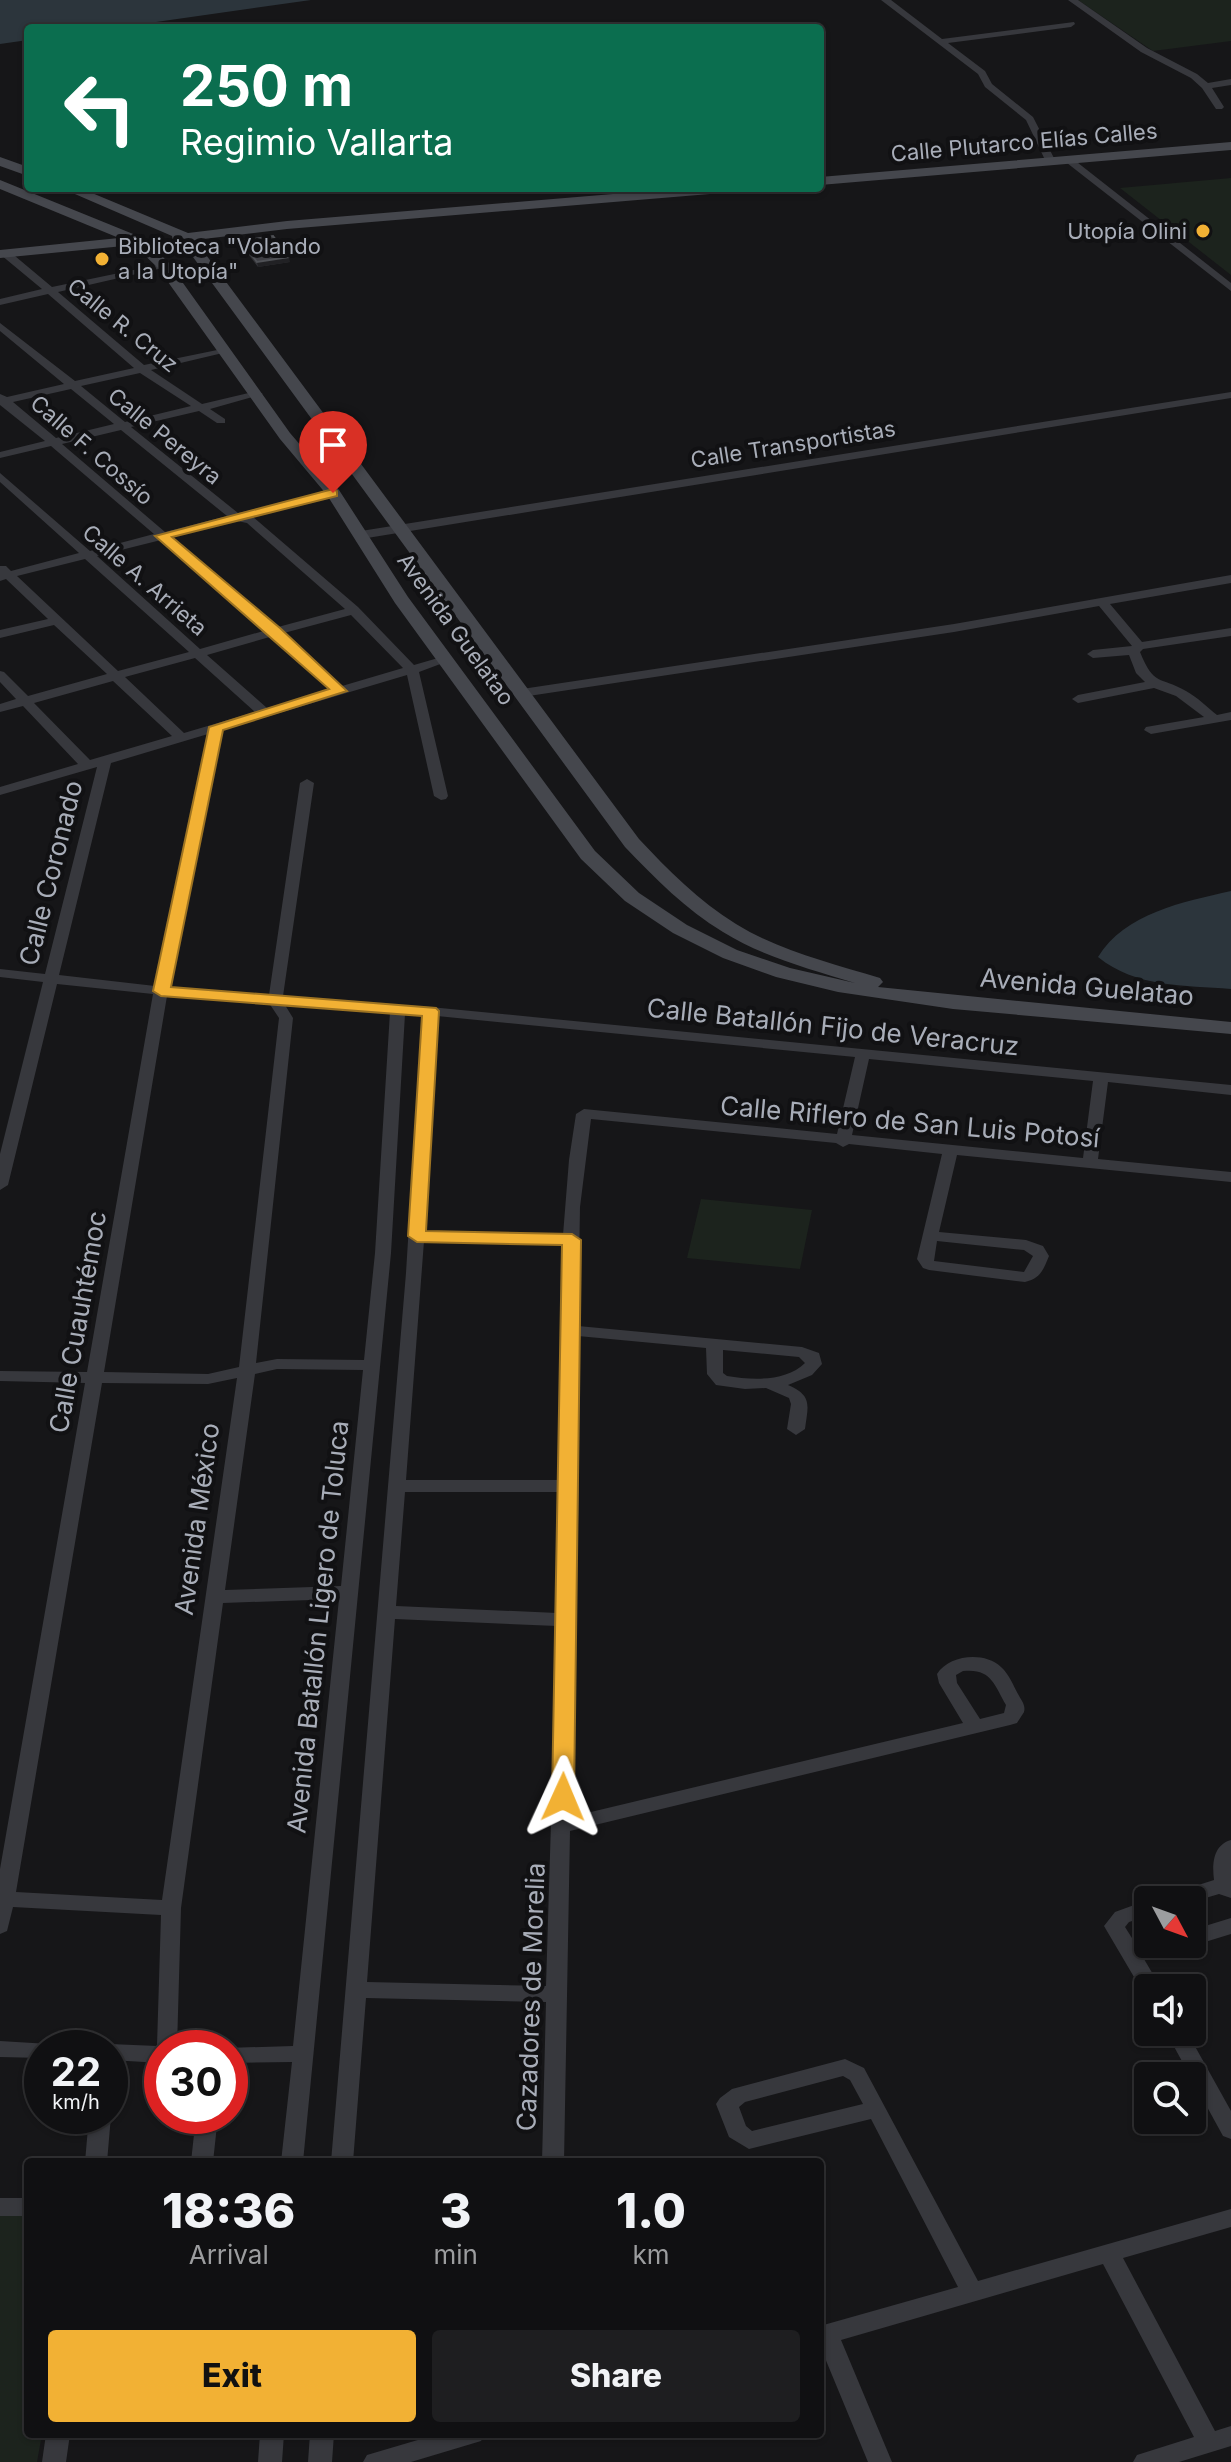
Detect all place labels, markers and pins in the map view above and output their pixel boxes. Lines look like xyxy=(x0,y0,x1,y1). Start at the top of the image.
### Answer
place label: Utopía Olini xyxy=(1067,218,1187,244)
marker: Utopía Olini xyxy=(1194,222,1212,240)
place label: Biblioteca "Volando a la Utopía" xyxy=(118,233,321,284)
marker: Biblioteca "Volando a la Utopía" xyxy=(93,250,111,268)
pin xyxy=(299,411,367,493)

